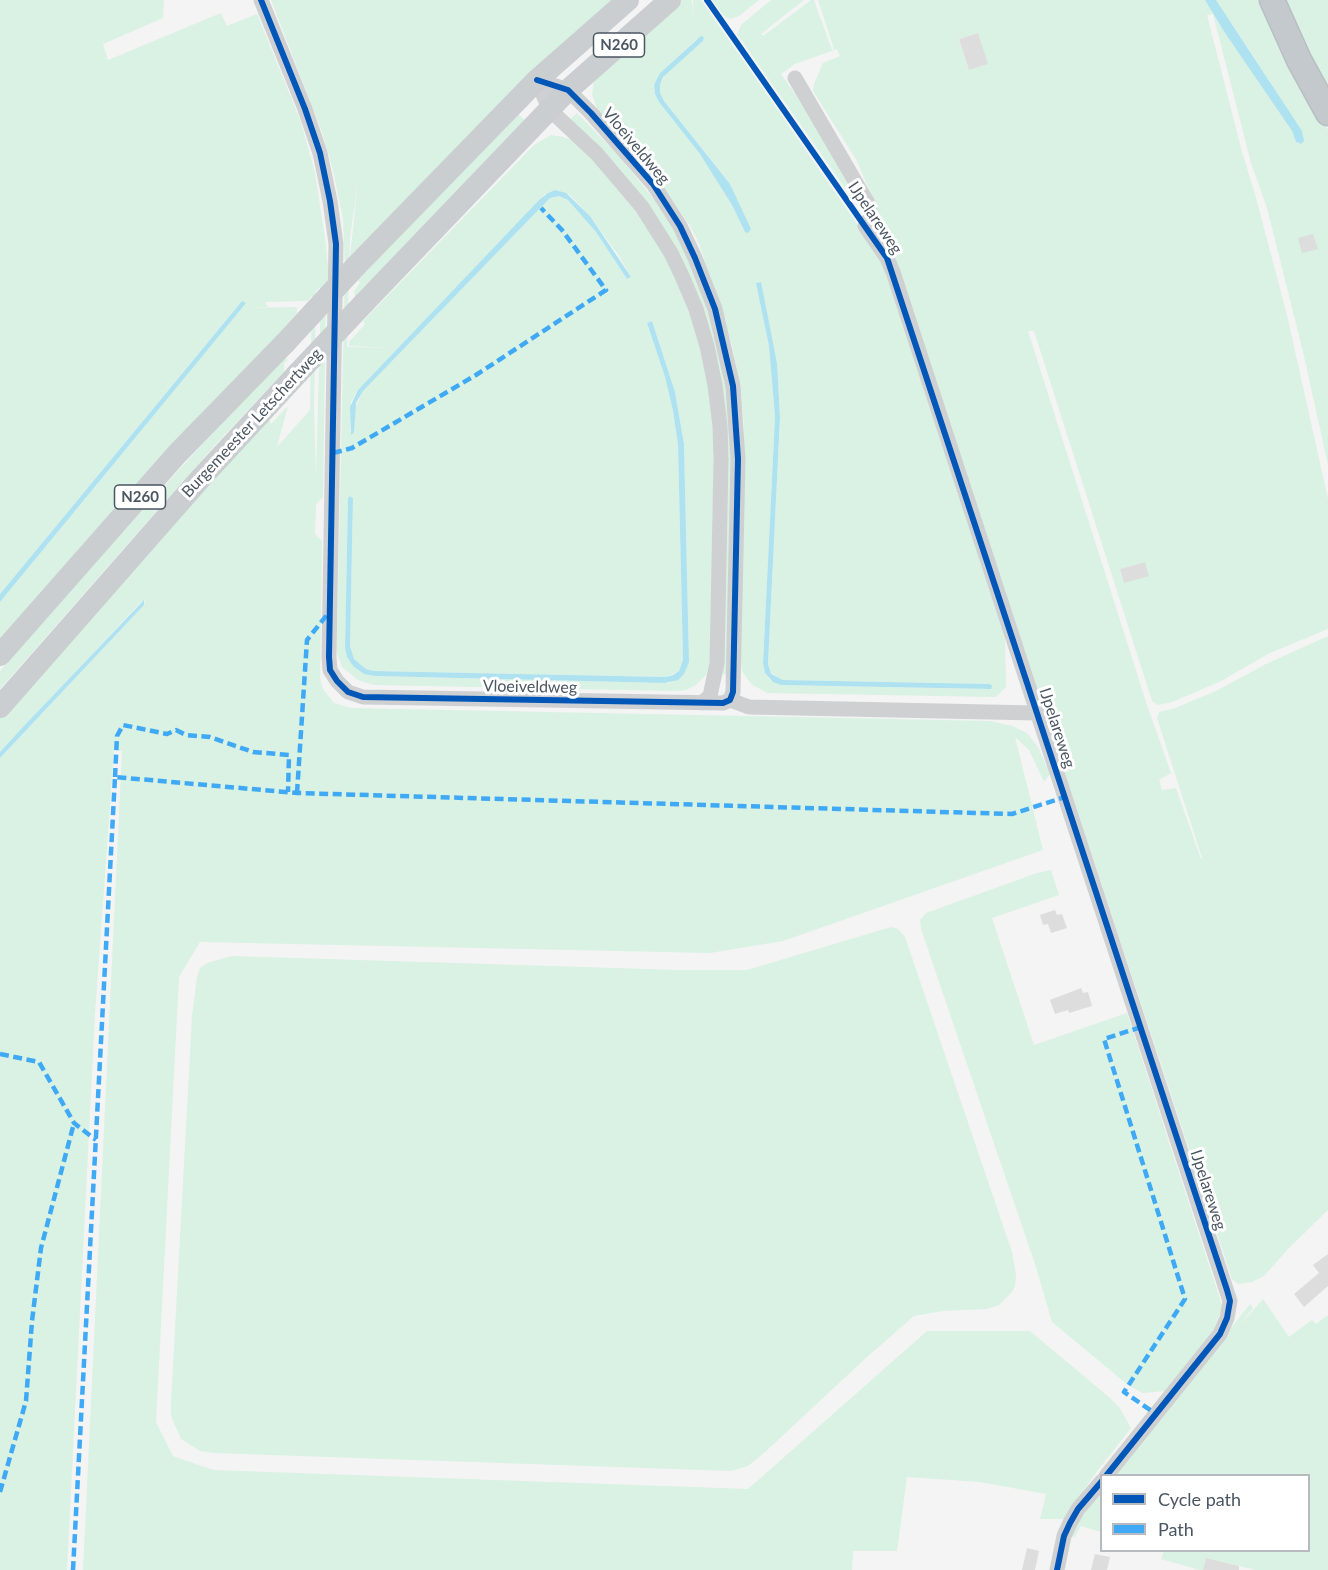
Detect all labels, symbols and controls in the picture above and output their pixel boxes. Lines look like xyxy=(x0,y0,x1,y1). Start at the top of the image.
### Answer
road number: N260 xyxy=(594,33,644,57)
street label: Vloeiveldweg xyxy=(598,104,674,188)
street label: IJpelareweg xyxy=(844,178,906,258)
street label: Burgemeester Letschertweg xyxy=(178,344,326,502)
road number: N260 xyxy=(114,485,166,509)
street label: Vloeiveldweg xyxy=(483,677,577,697)
street label: IJpelareweg xyxy=(1035,685,1079,771)
street label: IJpelareweg xyxy=(1186,1147,1230,1233)
legend xyxy=(1100,1474,1310,1552)
text: Cycle path xyxy=(1158,1488,1241,1510)
text: Path xyxy=(1158,1518,1194,1540)

